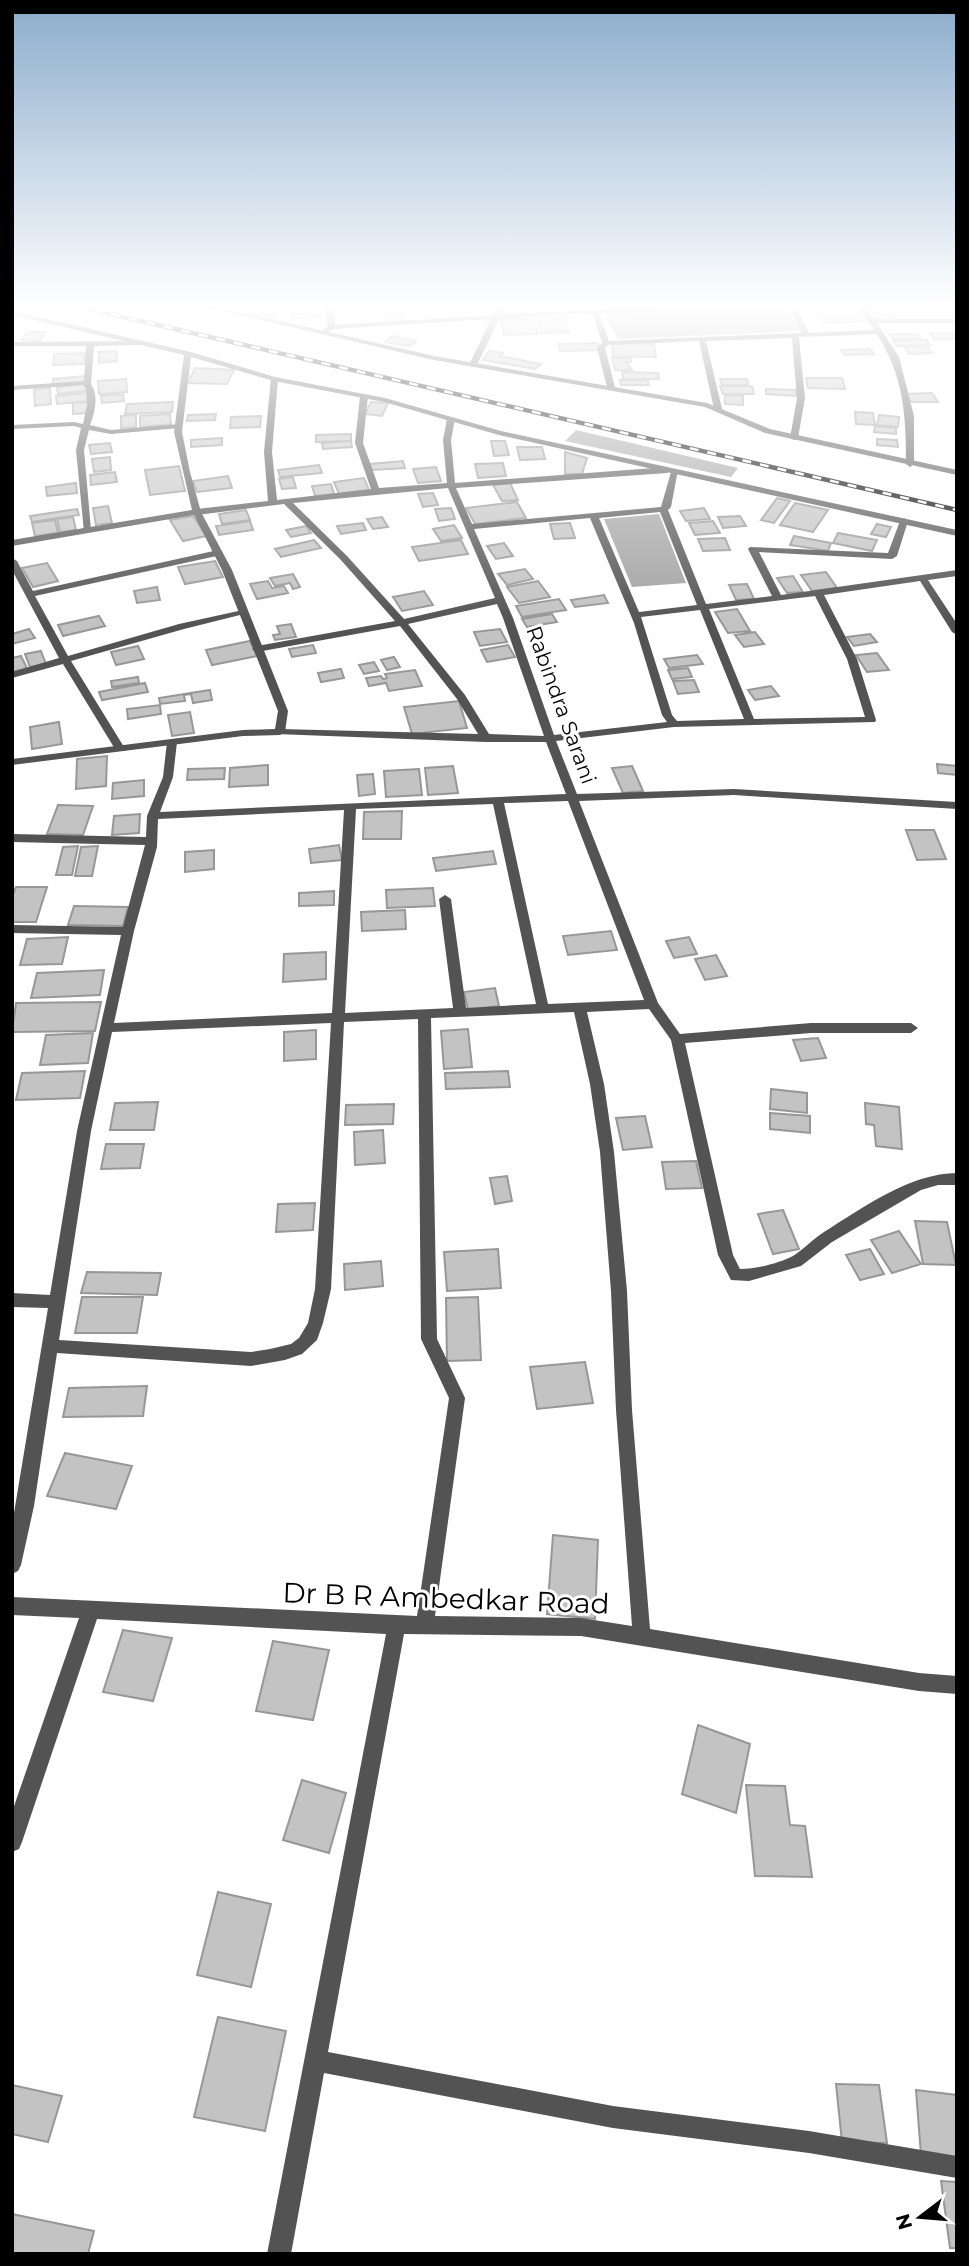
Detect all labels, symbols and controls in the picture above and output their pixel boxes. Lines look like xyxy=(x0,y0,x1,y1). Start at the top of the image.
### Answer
street label: Rabindra Sarani xyxy=(521,622,602,787)
street label: Dr B R Ambedkar Road xyxy=(282,1575,610,1621)
north arrow xyxy=(885,2182,955,2252)
text: N xyxy=(891,2211,917,2232)

